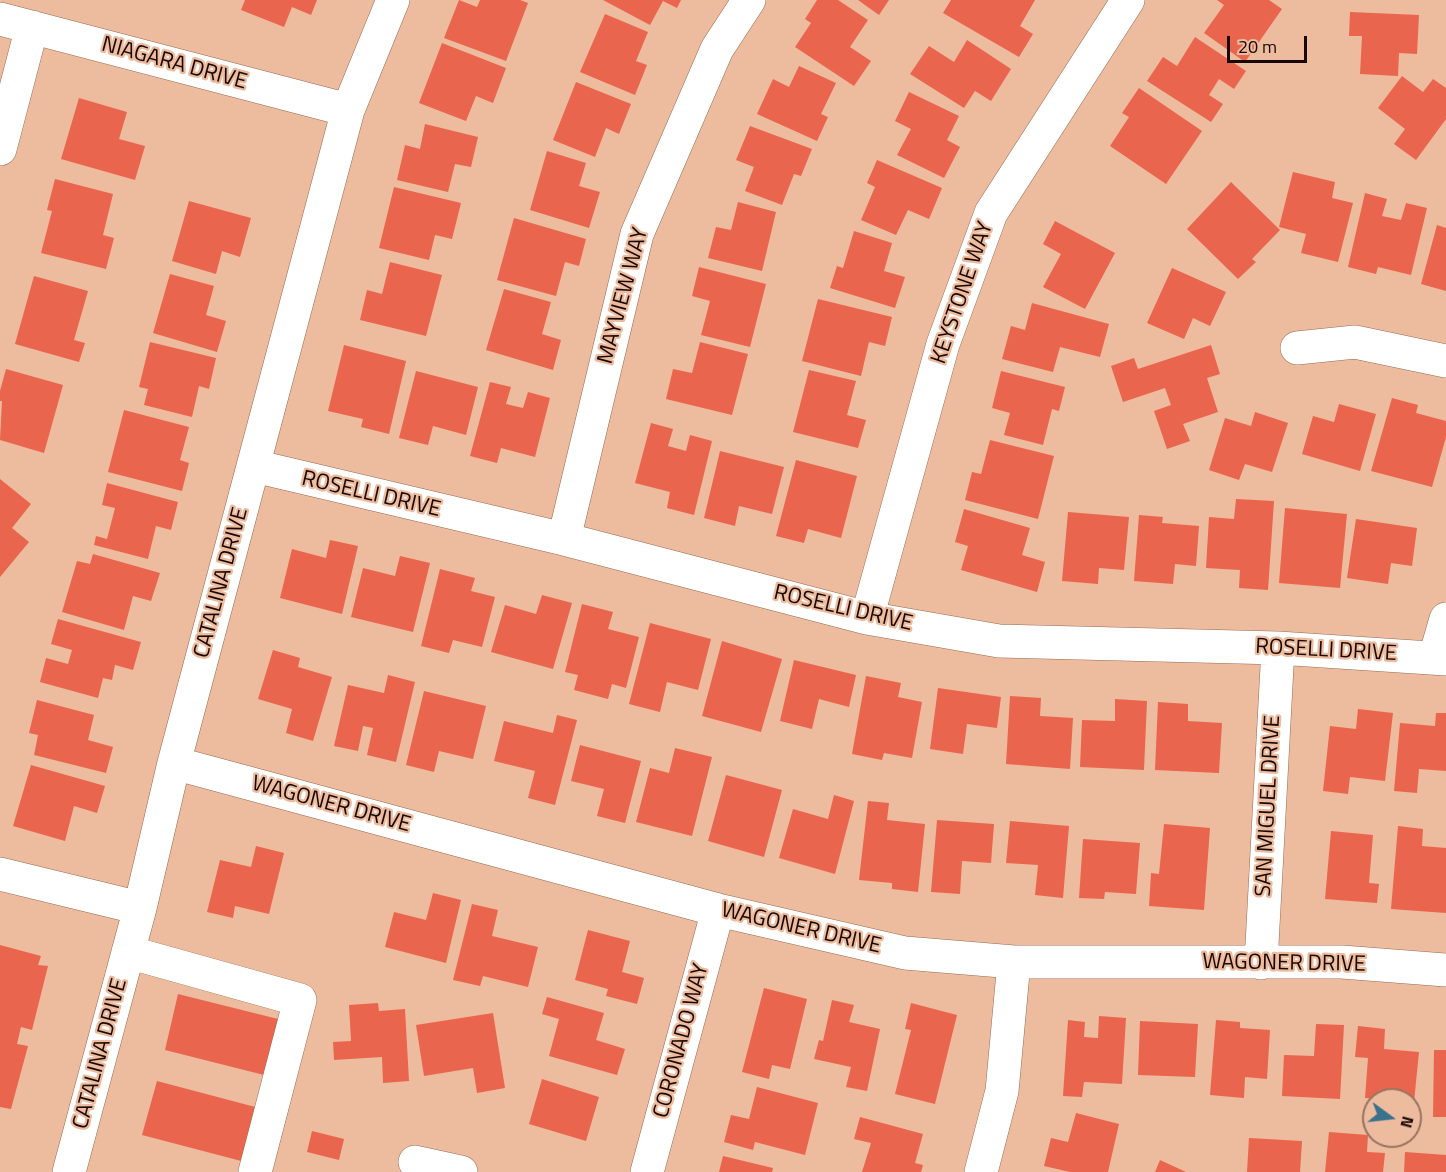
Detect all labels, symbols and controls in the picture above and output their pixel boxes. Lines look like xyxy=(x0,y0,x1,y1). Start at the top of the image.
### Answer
scale bar xyxy=(1230,24,1310,62)
street label: NIAGARA DRIVE xyxy=(98,32,250,96)
text: 20 m xyxy=(1238,33,1277,60)
street label: KEYSTONE WAY xyxy=(926,219,1000,367)
street label: MAYVIEW WAY xyxy=(593,225,655,367)
street label: ROSELLI DRIVE xyxy=(299,466,443,524)
street label: CATALINA DRIVE xyxy=(189,505,255,661)
street label: ROSELLI DRIVE xyxy=(771,580,915,638)
street label: ROSELLI DRIVE xyxy=(1255,634,1397,668)
street label: SAN MIGUEL DRIVE xyxy=(1251,715,1287,897)
street label: WAGONER DRIVE xyxy=(249,771,413,839)
street label: WAGONER DRIVE xyxy=(718,898,884,960)
street label: WAGONER DRIVE xyxy=(1202,949,1366,979)
street label: CORONADO WAY xyxy=(649,961,715,1121)
street label: CATALINA DRIVE xyxy=(68,976,134,1132)
north arrow xyxy=(1362,1088,1422,1148)
text: N xyxy=(1394,1114,1420,1131)

